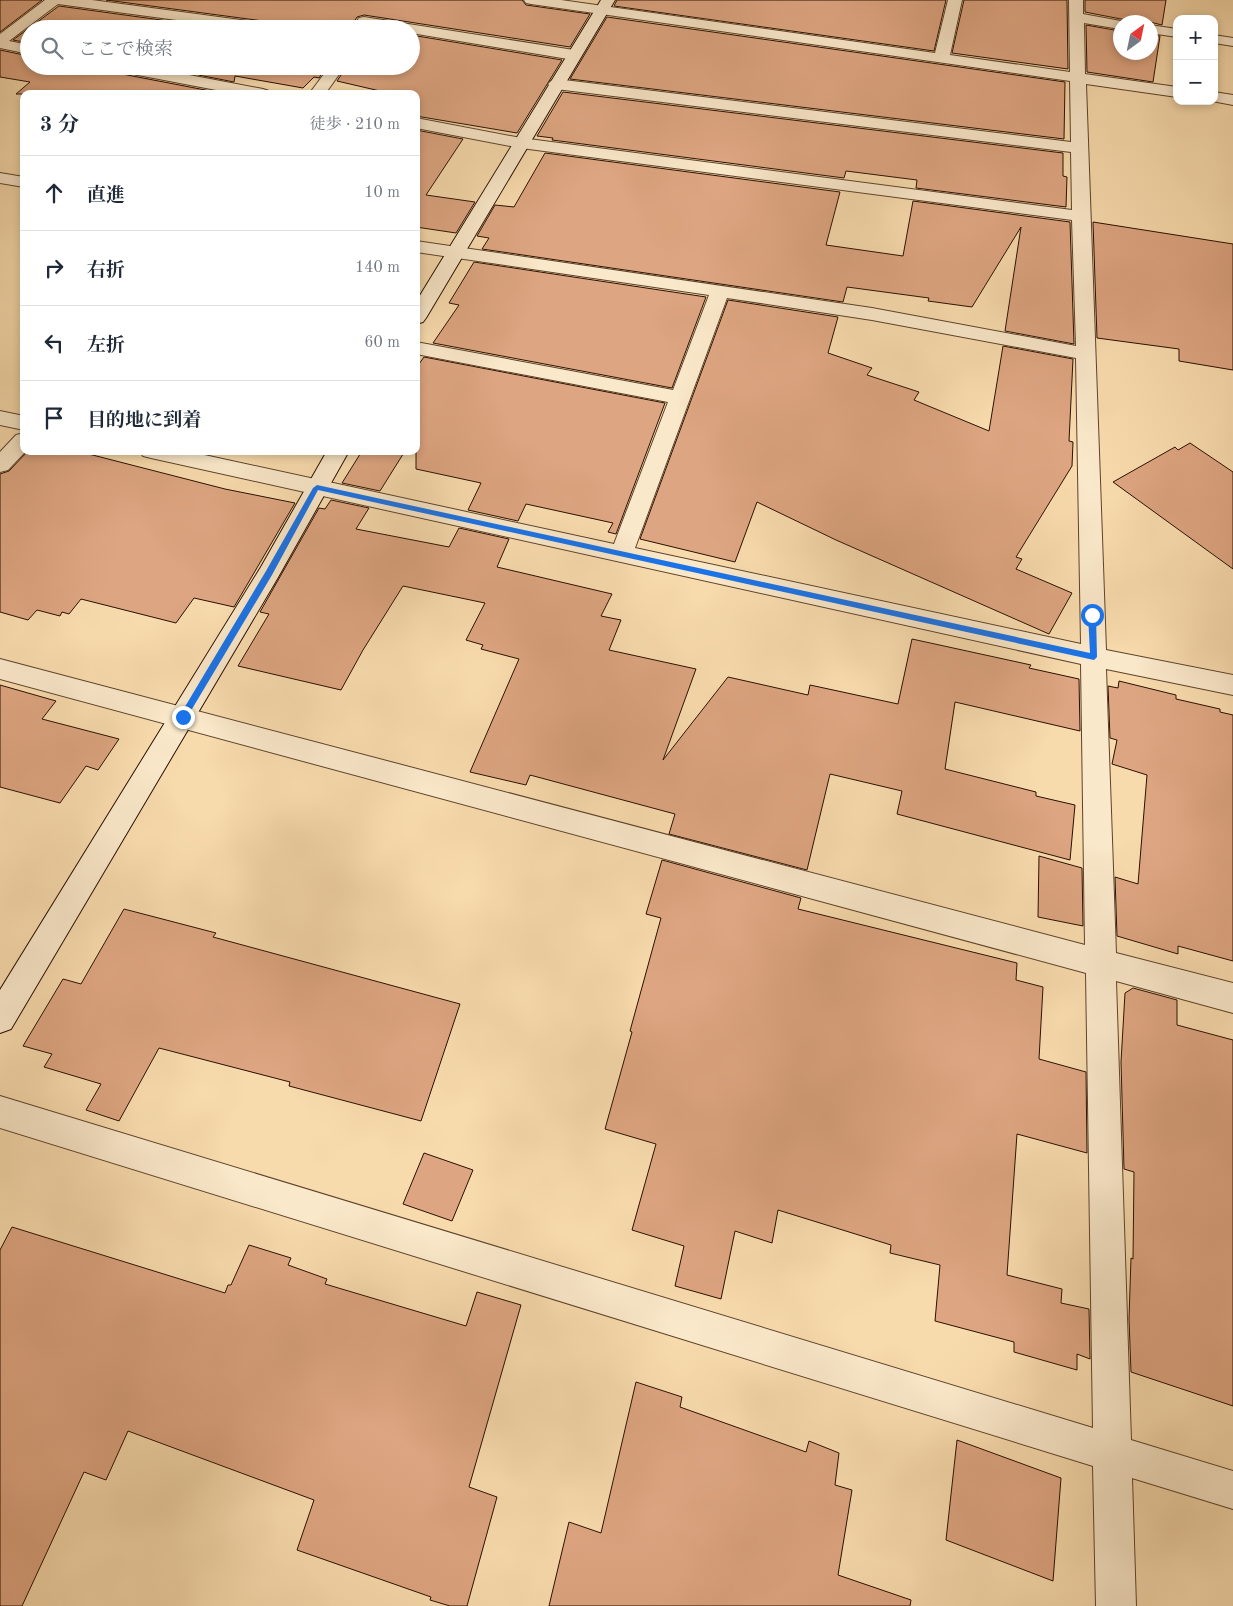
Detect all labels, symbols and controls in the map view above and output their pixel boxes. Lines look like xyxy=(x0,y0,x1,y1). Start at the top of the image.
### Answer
north arrow xyxy=(1113,15,1158,60)
map controls xyxy=(1173,15,1218,105)
button: + xyxy=(1173,15,1218,60)
search box xyxy=(20,20,420,75)
icon: search xyxy=(38,34,66,62)
text: ここで検索 xyxy=(78,41,173,60)
button: − xyxy=(1173,60,1218,105)
text: 3 分 xyxy=(40,115,79,136)
text: 徒歩 · 210 m xyxy=(310,117,400,133)
icon: ahead xyxy=(40,179,68,207)
text: 10 m xyxy=(364,185,400,201)
text: 直進 xyxy=(87,187,125,206)
icon: right xyxy=(40,254,68,282)
text: 140 m xyxy=(355,260,400,276)
text: 右折 xyxy=(87,262,125,281)
icon: left xyxy=(40,329,68,357)
text: 60 m xyxy=(364,335,400,351)
text: 左折 xyxy=(87,337,125,356)
icon: arrive xyxy=(40,404,68,432)
text: 目的地に到着 xyxy=(87,412,201,431)
route start xyxy=(1081,604,1104,627)
route end xyxy=(172,706,195,729)

